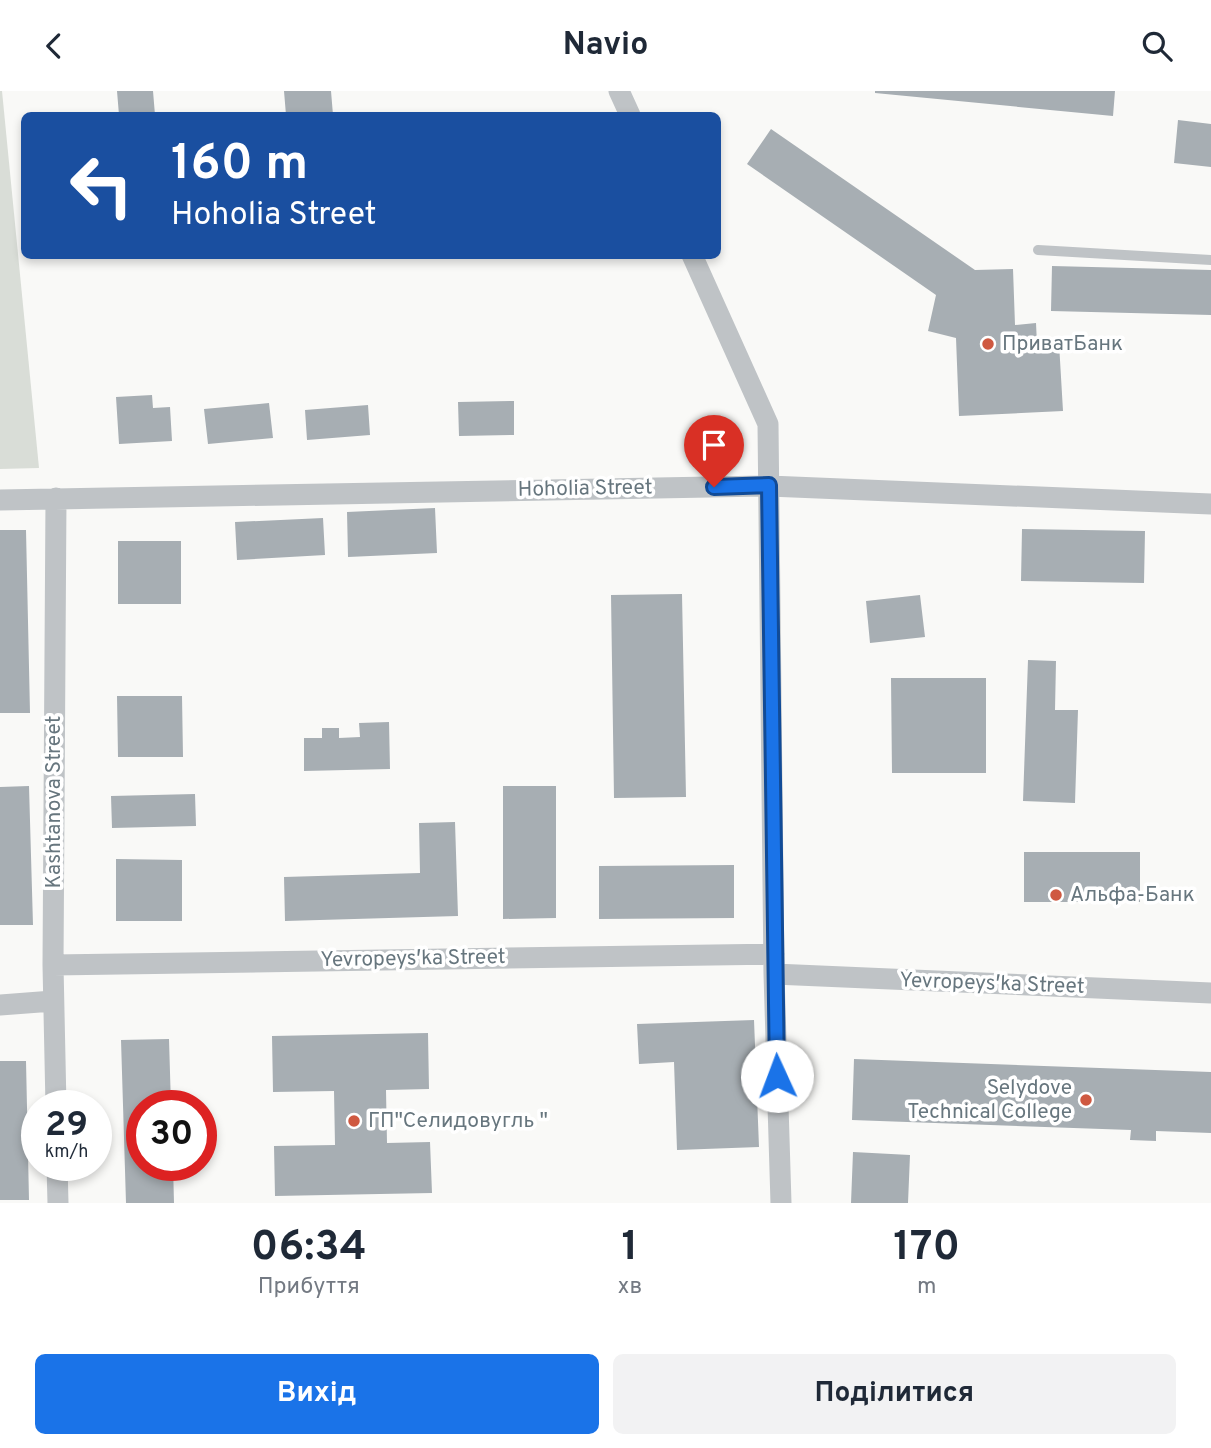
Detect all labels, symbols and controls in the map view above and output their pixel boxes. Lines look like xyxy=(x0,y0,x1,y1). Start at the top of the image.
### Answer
text: Navio xyxy=(563,26,648,66)
icon: back xyxy=(35,27,73,65)
icon: search xyxy=(1138,27,1176,65)
text: 160 m xyxy=(171,135,308,197)
icon: left xyxy=(56,140,147,231)
text: Hoholia Street xyxy=(171,196,377,236)
place label: ПриватБанк xyxy=(1002,331,1123,358)
marker: ПриватБанк xyxy=(980,336,996,352)
pin xyxy=(684,415,744,487)
icon: arrive xyxy=(695,426,733,464)
street label: Hoholia Street xyxy=(517,474,653,504)
street label: Kashtanova Street xyxy=(41,716,68,888)
place label: Альфа-Банк xyxy=(1070,882,1195,909)
marker: Альфа-Банк xyxy=(1048,887,1064,903)
street label: Yevropeysʹka Street xyxy=(320,944,506,974)
street label: Yevropeysʹka Street xyxy=(899,967,1085,1001)
position arrow xyxy=(740,1039,814,1113)
place label: Selydove Technical College xyxy=(907,1075,1072,1126)
speed limit sign: 30 xyxy=(126,1090,217,1181)
marker: Selydove Technical College xyxy=(1078,1092,1094,1108)
text: 29 xyxy=(45,1104,88,1148)
place label: ГП"Селидовугль " xyxy=(368,1108,548,1135)
marker: ГП"Селидовугль " xyxy=(346,1113,362,1129)
text: km/h xyxy=(45,1141,88,1164)
text: 06:34 xyxy=(251,1222,367,1275)
text: 1 xyxy=(622,1222,638,1275)
text: 170 xyxy=(893,1222,960,1275)
text: Прибуття xyxy=(258,1273,360,1302)
text: хв xyxy=(618,1273,642,1302)
text: m xyxy=(917,1273,936,1302)
button: Вихід xyxy=(35,1354,599,1434)
button: Поділитися xyxy=(613,1354,1176,1434)

